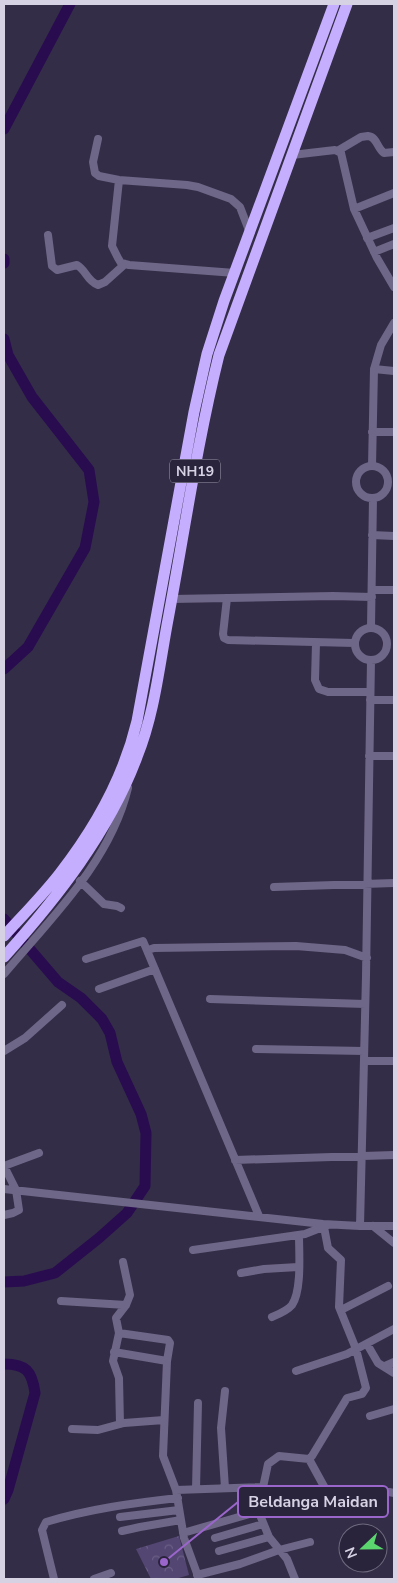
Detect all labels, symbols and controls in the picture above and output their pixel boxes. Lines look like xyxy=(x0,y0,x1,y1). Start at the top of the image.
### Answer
road number: NH19 xyxy=(170,460,220,482)
callout: Beldanga Maidan xyxy=(238,1486,388,1517)
text: Beldanga Maidan xyxy=(248,1491,378,1513)
north arrow xyxy=(338,1523,388,1573)
text: N xyxy=(341,1544,362,1561)

